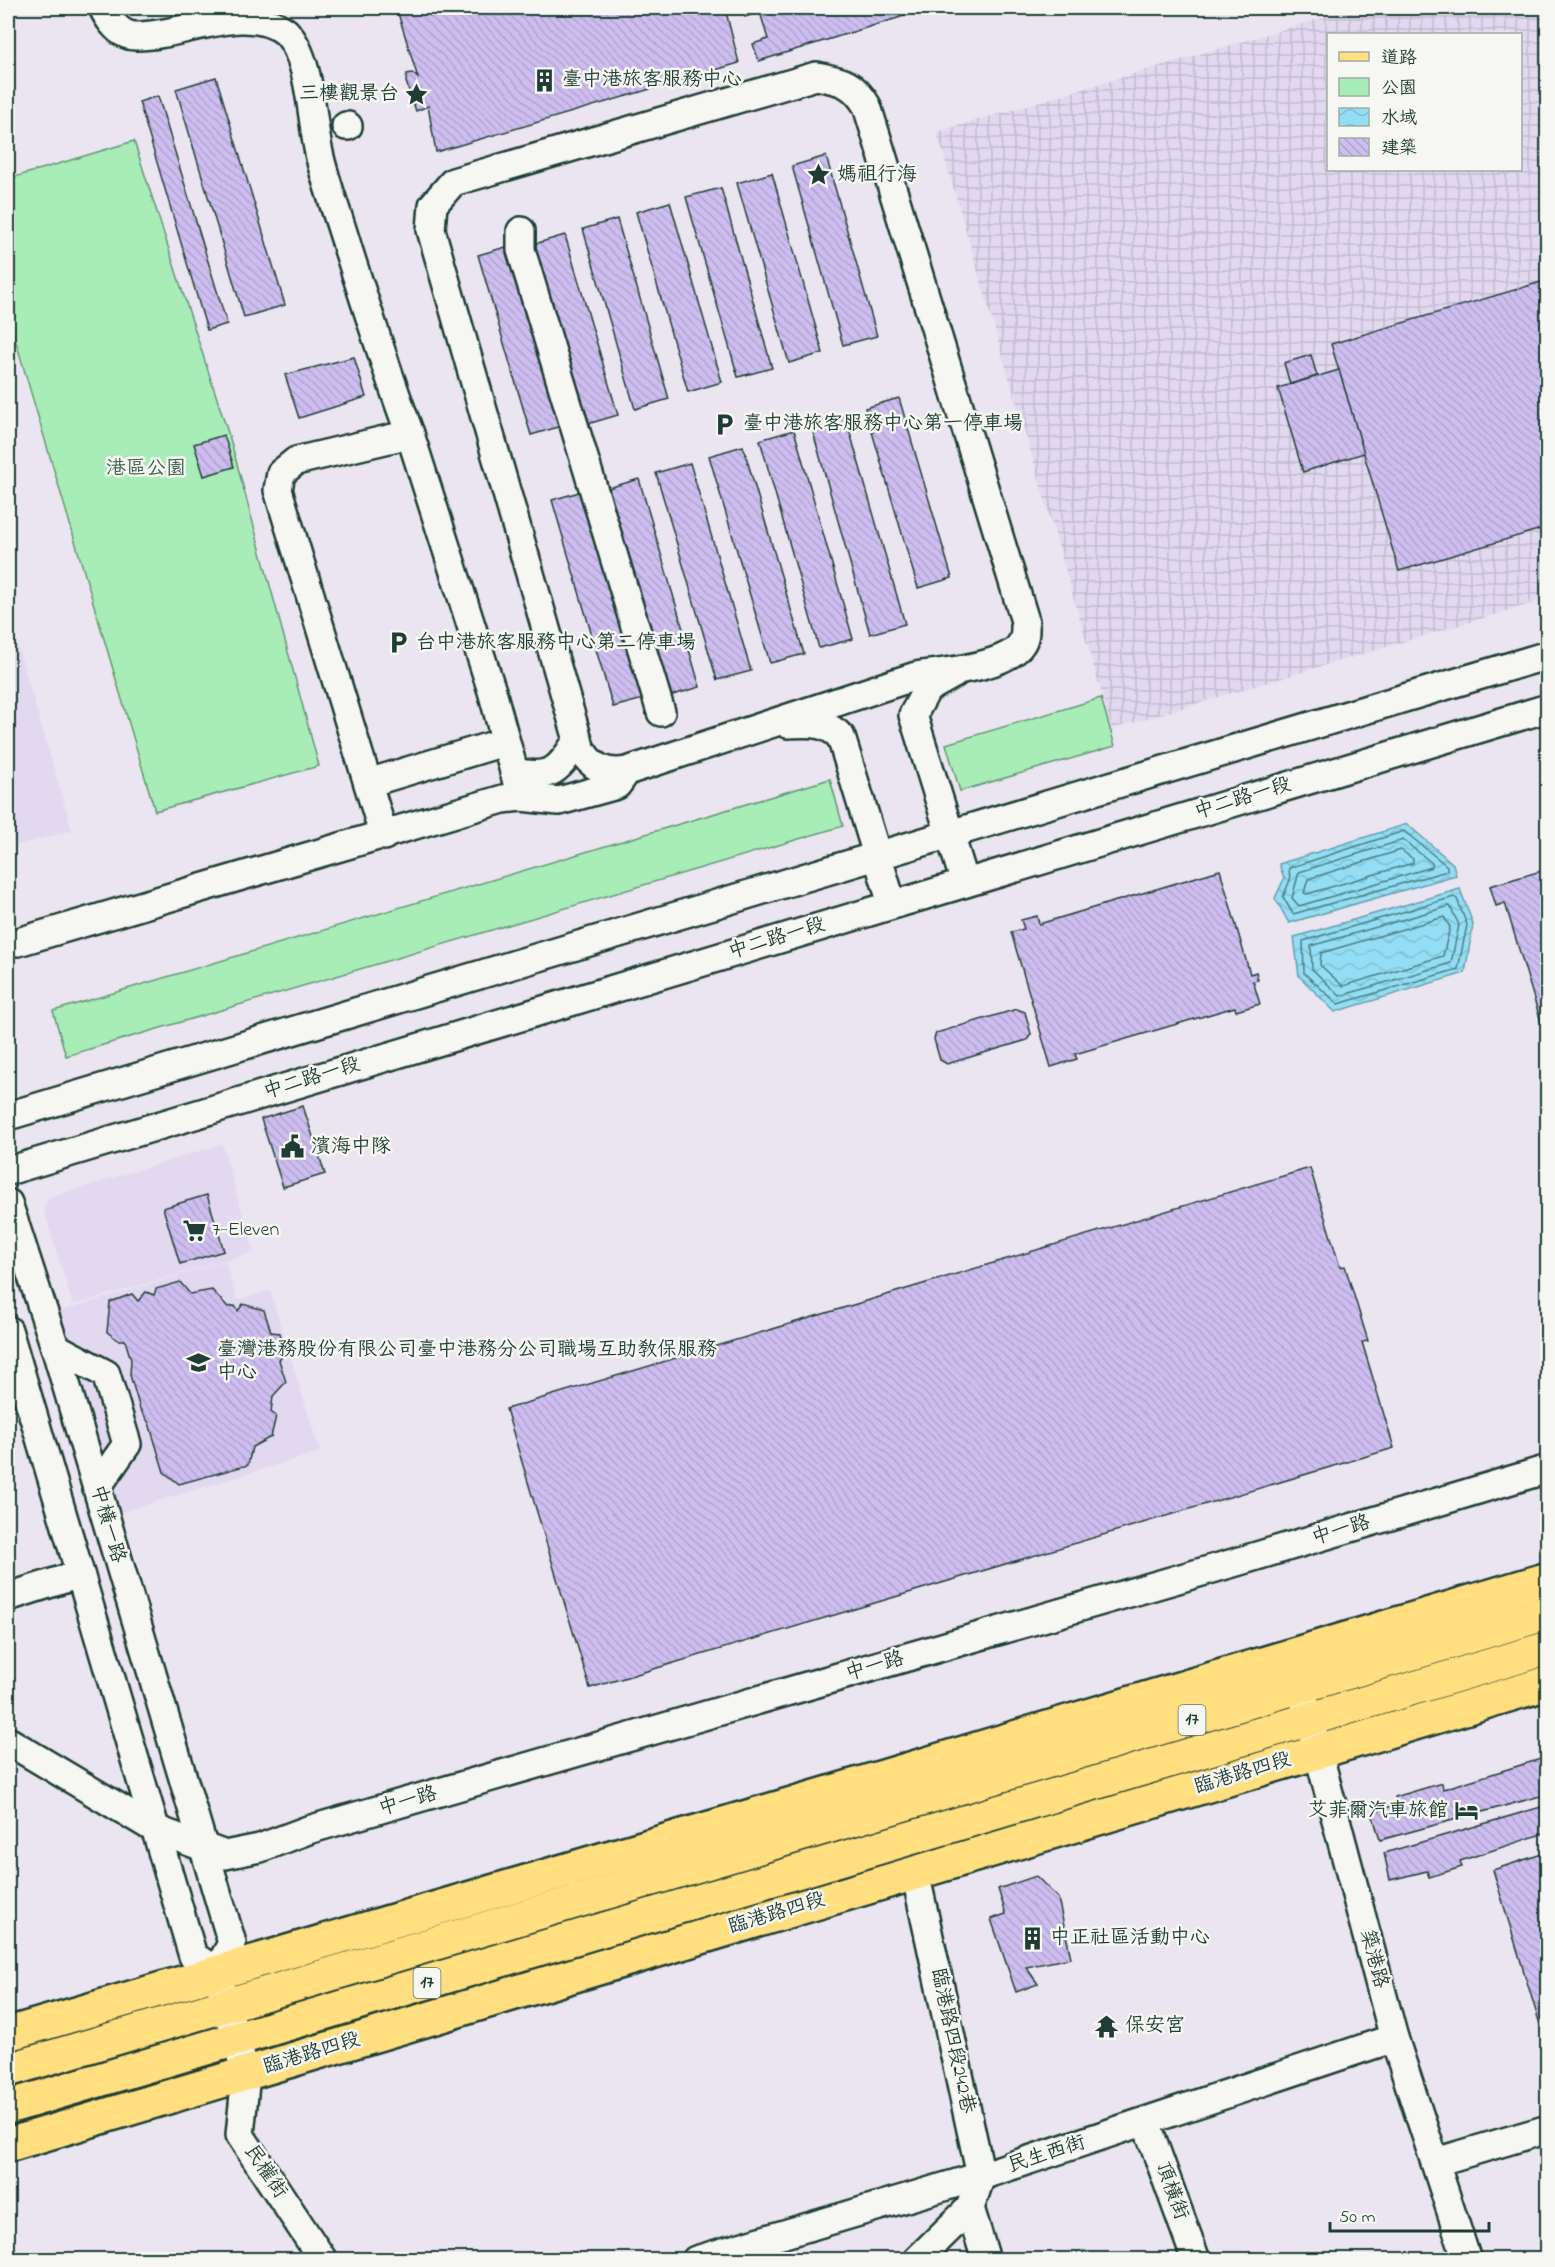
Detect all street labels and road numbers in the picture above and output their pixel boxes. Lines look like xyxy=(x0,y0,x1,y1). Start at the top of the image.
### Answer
street label: 中二路一段 xyxy=(1191,771,1295,827)
street label: 中二路一段 xyxy=(725,911,829,967)
street label: 中二路一段 xyxy=(260,1051,364,1107)
street label: 中橫一路 xyxy=(82,1482,132,1567)
street label: 中一路 xyxy=(1308,1508,1375,1554)
street label: 中一路 xyxy=(842,1645,909,1689)
road number: 17 xyxy=(1178,1705,1206,1735)
street label: 臨港路四段 xyxy=(1191,1746,1295,1802)
street label: 中一路 xyxy=(375,1780,442,1824)
street label: 臨港路四段 xyxy=(725,1886,829,1942)
street label: 築港路 xyxy=(1351,1926,1395,1993)
street label: 臨港路四段242巷 xyxy=(922,1966,982,2117)
road number: 17 xyxy=(414,1968,440,1998)
street label: 臨港路四段 xyxy=(260,2026,364,2082)
street label: 民生西街 xyxy=(1004,2129,1090,2181)
street label: 民權街 xyxy=(236,2139,294,2205)
street label: 頂橫街 xyxy=(1147,2158,1195,2224)

